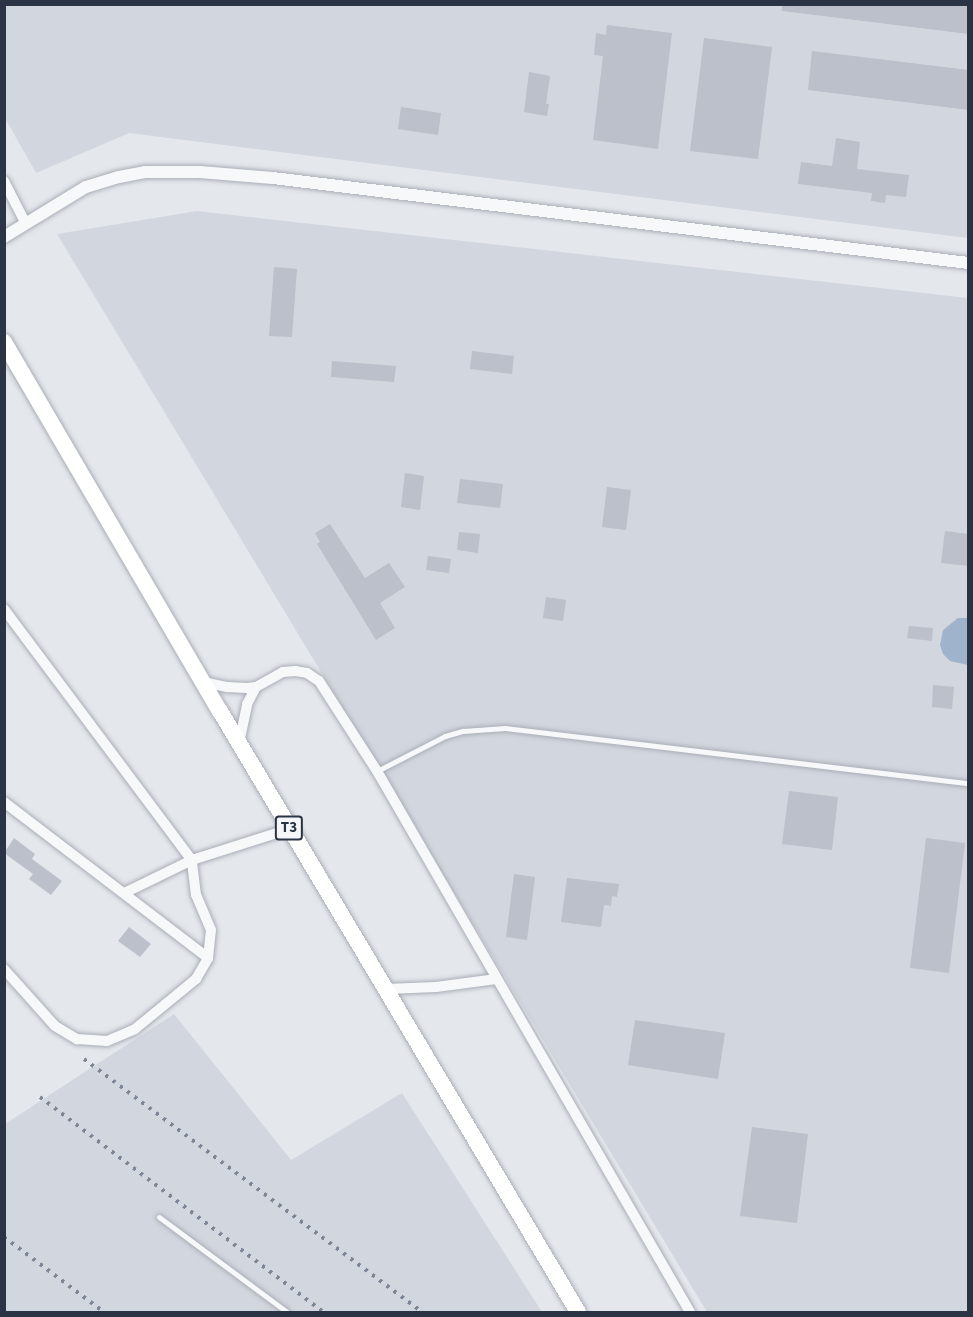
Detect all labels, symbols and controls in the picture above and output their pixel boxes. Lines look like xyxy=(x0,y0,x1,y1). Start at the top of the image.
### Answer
road number: T3 xyxy=(274,816,304,840)

